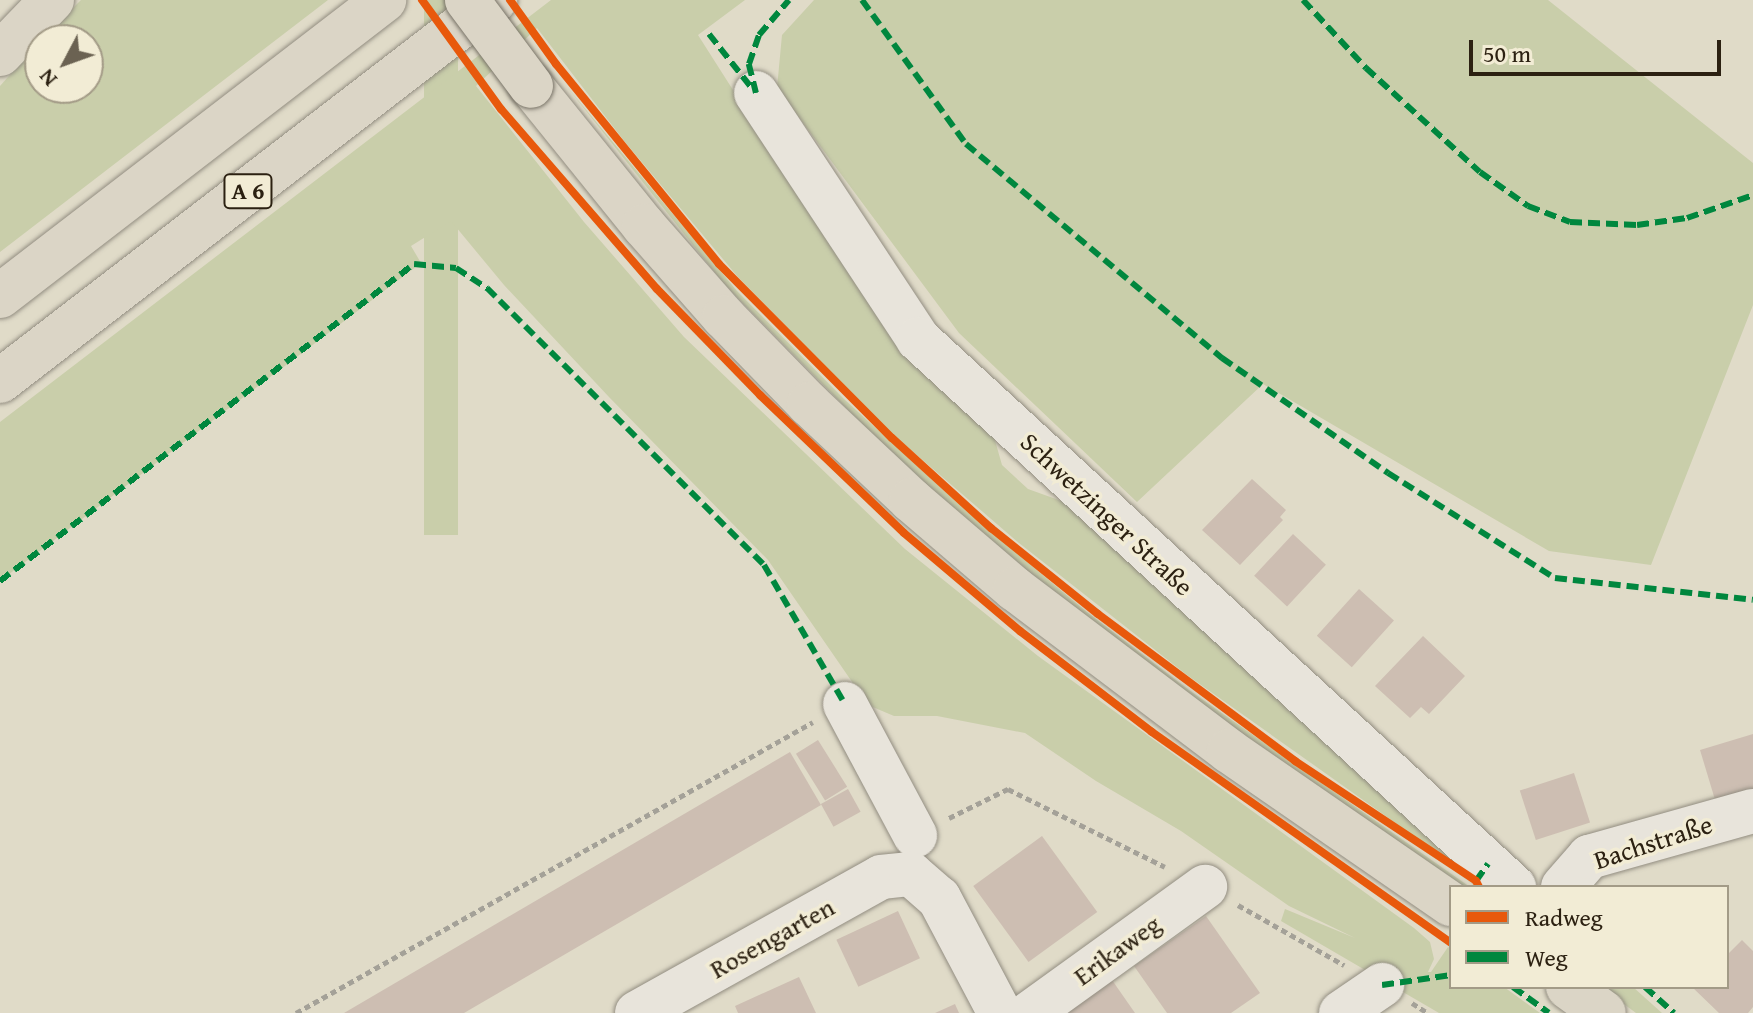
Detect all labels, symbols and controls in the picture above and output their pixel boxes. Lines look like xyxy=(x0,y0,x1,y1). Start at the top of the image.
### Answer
north arrow xyxy=(24,24,104,104)
scale bar xyxy=(1473,24,1725,74)
text: 50 m xyxy=(1483,36,1531,71)
text: N xyxy=(30,62,64,94)
road number: A 6 xyxy=(222,171,274,211)
street label: Schwetzinger Straße xyxy=(1014,426,1200,602)
street label: Bachstraße xyxy=(1590,808,1716,876)
legend xyxy=(1449,885,1729,989)
street label: Rosengarten xyxy=(704,891,840,985)
text: Radweg xyxy=(1525,900,1603,935)
street label: Erikaweg xyxy=(1068,908,1166,992)
text: Weg xyxy=(1525,940,1568,975)

